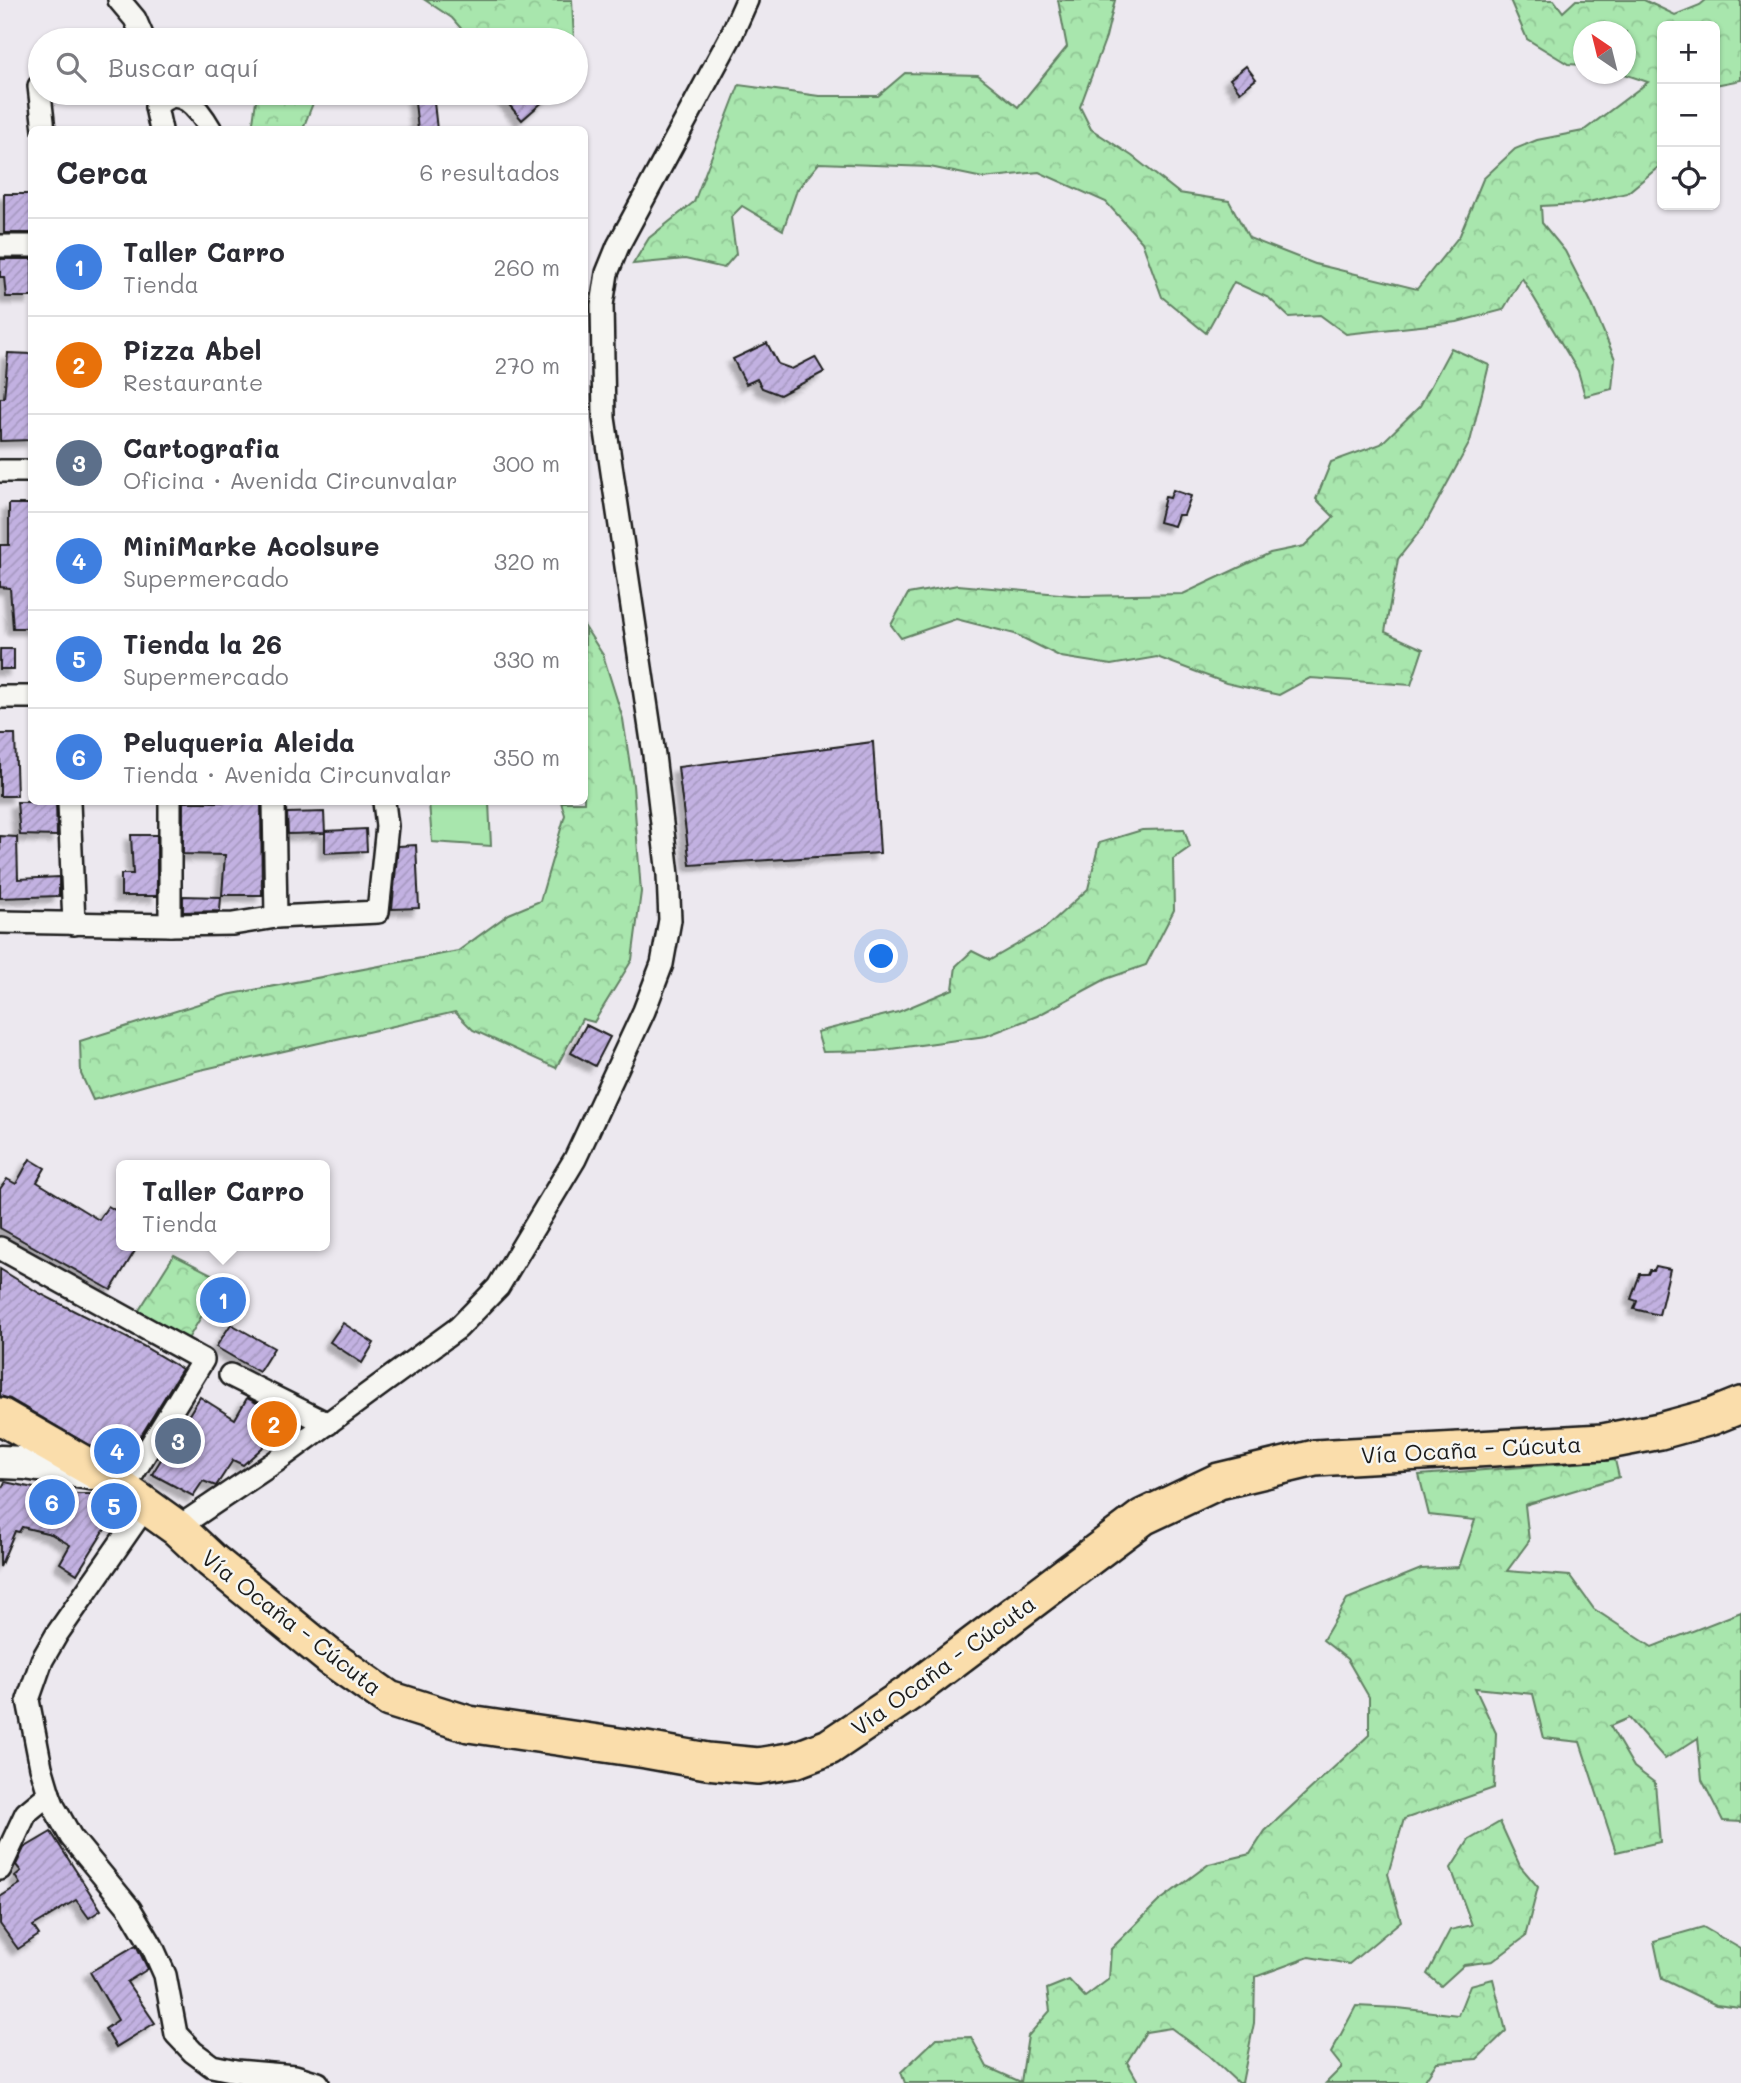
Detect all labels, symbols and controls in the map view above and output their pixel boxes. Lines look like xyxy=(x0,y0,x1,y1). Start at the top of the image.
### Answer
north arrow xyxy=(1573,21,1636,84)
map controls xyxy=(1657,21,1720,210)
button: + xyxy=(1657,21,1720,84)
search box xyxy=(28,28,588,105)
icon: search xyxy=(52,48,90,86)
text: Buscar aquí xyxy=(108,50,259,84)
button: − xyxy=(1657,84,1720,147)
button: locate xyxy=(1657,147,1720,210)
text: Cerca xyxy=(56,152,148,192)
text: 6 resultados xyxy=(420,157,560,187)
text: Taller Carro xyxy=(123,235,285,269)
text: 1 xyxy=(74,252,84,282)
text: 260 m xyxy=(493,252,560,282)
text: Tienda xyxy=(123,269,199,299)
text: Pizza Abel xyxy=(123,333,261,367)
text: 2 xyxy=(73,350,85,380)
text: 270 m xyxy=(495,350,560,380)
text: Restaurante xyxy=(123,367,263,397)
text: Cartografia xyxy=(123,431,280,465)
text: 3 xyxy=(72,448,86,478)
text: 300 m xyxy=(492,448,560,478)
text: Oficina · Avenida Circunvalar xyxy=(123,465,458,495)
text: MiniMarke Acolsure xyxy=(123,529,379,563)
text: 4 xyxy=(72,546,86,576)
text: 320 m xyxy=(494,546,560,576)
text: Supermercado xyxy=(123,563,289,593)
text: Tienda la 26 xyxy=(123,627,282,661)
text: 5 xyxy=(72,644,86,674)
text: 330 m xyxy=(493,644,560,674)
text: Supermercado xyxy=(123,661,289,691)
text: Peluqueria Aleida xyxy=(123,725,355,759)
text: 6 xyxy=(72,742,86,772)
text: 350 m xyxy=(493,742,560,772)
text: Tienda · Avenida Circunvalar xyxy=(123,759,452,789)
your location xyxy=(864,939,898,973)
popup xyxy=(116,1160,330,1251)
text: Taller Carro xyxy=(142,1174,304,1208)
text: Tienda xyxy=(142,1208,218,1238)
pin: 1 xyxy=(200,1274,246,1326)
pin: 2 xyxy=(251,1398,297,1450)
pin: 3 xyxy=(155,1415,201,1467)
pin: 4 xyxy=(94,1425,140,1477)
street label: Vía Ocaña - Cúcuta xyxy=(1360,1428,1582,1470)
pin: 6 xyxy=(29,1476,75,1528)
pin: 5 xyxy=(91,1480,137,1532)
street label: Vía Ocaña - Cúcuta xyxy=(196,1542,388,1702)
street label: Vía Ocaña - Cúcuta xyxy=(845,1588,1041,1742)

